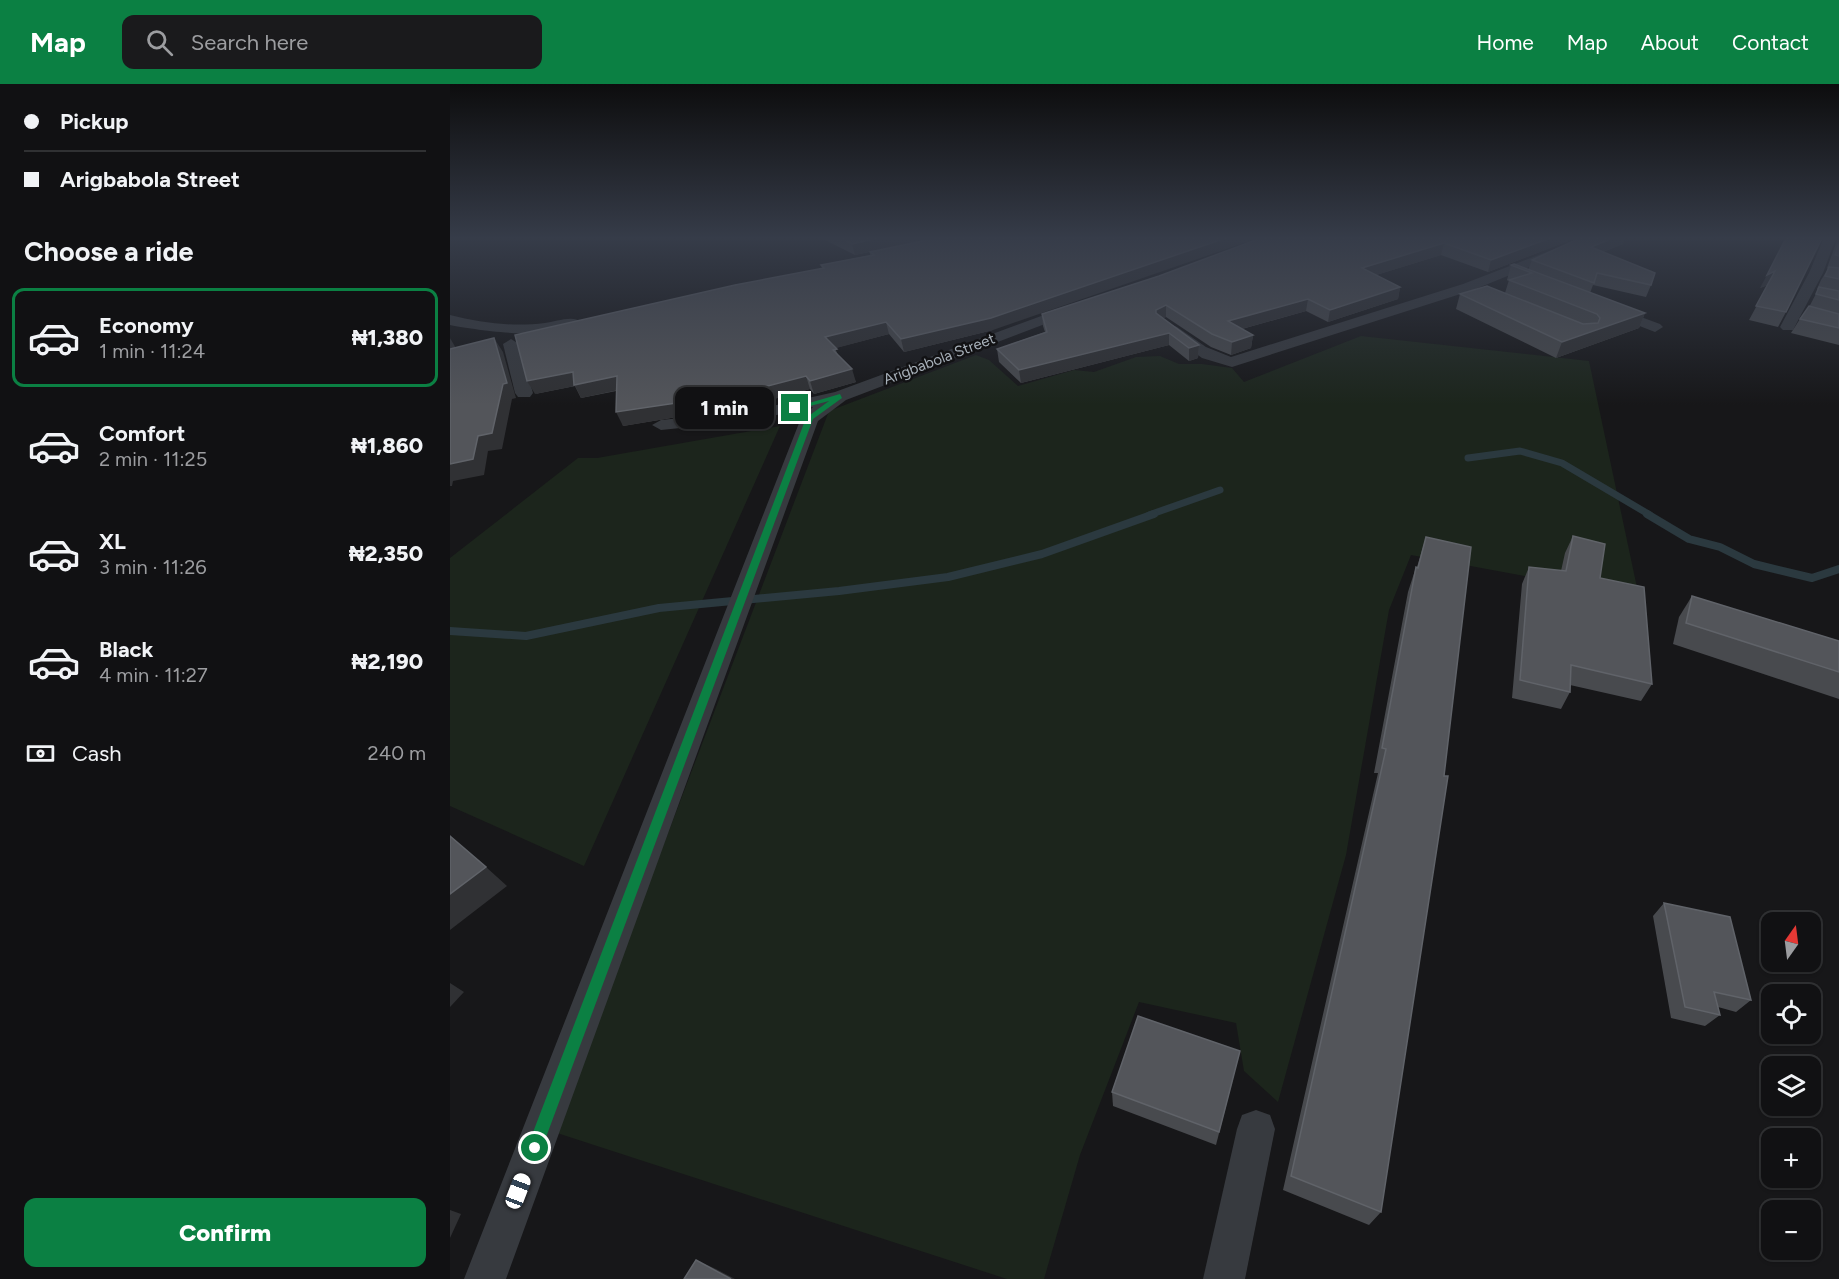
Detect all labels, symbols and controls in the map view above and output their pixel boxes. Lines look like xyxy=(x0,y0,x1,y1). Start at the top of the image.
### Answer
search box xyxy=(122,15,542,69)
text: Map xyxy=(30,25,86,59)
icon: search xyxy=(143,26,176,59)
text: Search here xyxy=(191,29,308,56)
text: Home xyxy=(1477,30,1534,55)
text: Map xyxy=(1567,30,1608,55)
text: About xyxy=(1641,30,1699,55)
text: Contact xyxy=(1732,30,1809,55)
text: Pickup xyxy=(60,108,129,135)
text: Arigbabola Street xyxy=(60,166,240,193)
text: Choose a ride xyxy=(24,235,193,268)
icon: car xyxy=(27,311,81,365)
text: Economy xyxy=(99,312,194,339)
text: ₦1,380 xyxy=(352,324,423,351)
street label: Arigbabola Street xyxy=(881,329,998,389)
text: 1 min · 11:24 xyxy=(99,339,205,363)
callout: 1 min xyxy=(675,387,774,429)
route end xyxy=(781,394,808,421)
text: 1 min xyxy=(701,396,748,420)
icon: car xyxy=(27,419,81,473)
text: Comfort xyxy=(99,420,185,447)
text: ₦1,860 xyxy=(351,432,423,459)
text: 2 min · 11:25 xyxy=(99,447,207,471)
icon: car xyxy=(27,527,81,581)
text: XL xyxy=(99,528,126,555)
text: ₦2,350 xyxy=(349,540,423,567)
text: 3 min · 11:26 xyxy=(99,555,207,579)
icon: car xyxy=(27,635,81,689)
text: Black xyxy=(99,636,153,663)
text: ₦2,190 xyxy=(352,648,423,675)
text: 4 min · 11:27 xyxy=(99,663,208,687)
icon: cash xyxy=(24,737,57,770)
text: Cash xyxy=(72,740,122,767)
text: 240 m xyxy=(368,741,426,765)
north arrow xyxy=(1761,912,1821,972)
map controls xyxy=(1761,912,1821,1260)
button: locate xyxy=(1761,984,1821,1044)
button: layers xyxy=(1761,1056,1821,1116)
button: + xyxy=(1761,1128,1821,1188)
route start xyxy=(521,1134,548,1161)
car xyxy=(503,1171,533,1211)
button: Confirm xyxy=(24,1198,426,1267)
button: − xyxy=(1761,1200,1821,1260)

